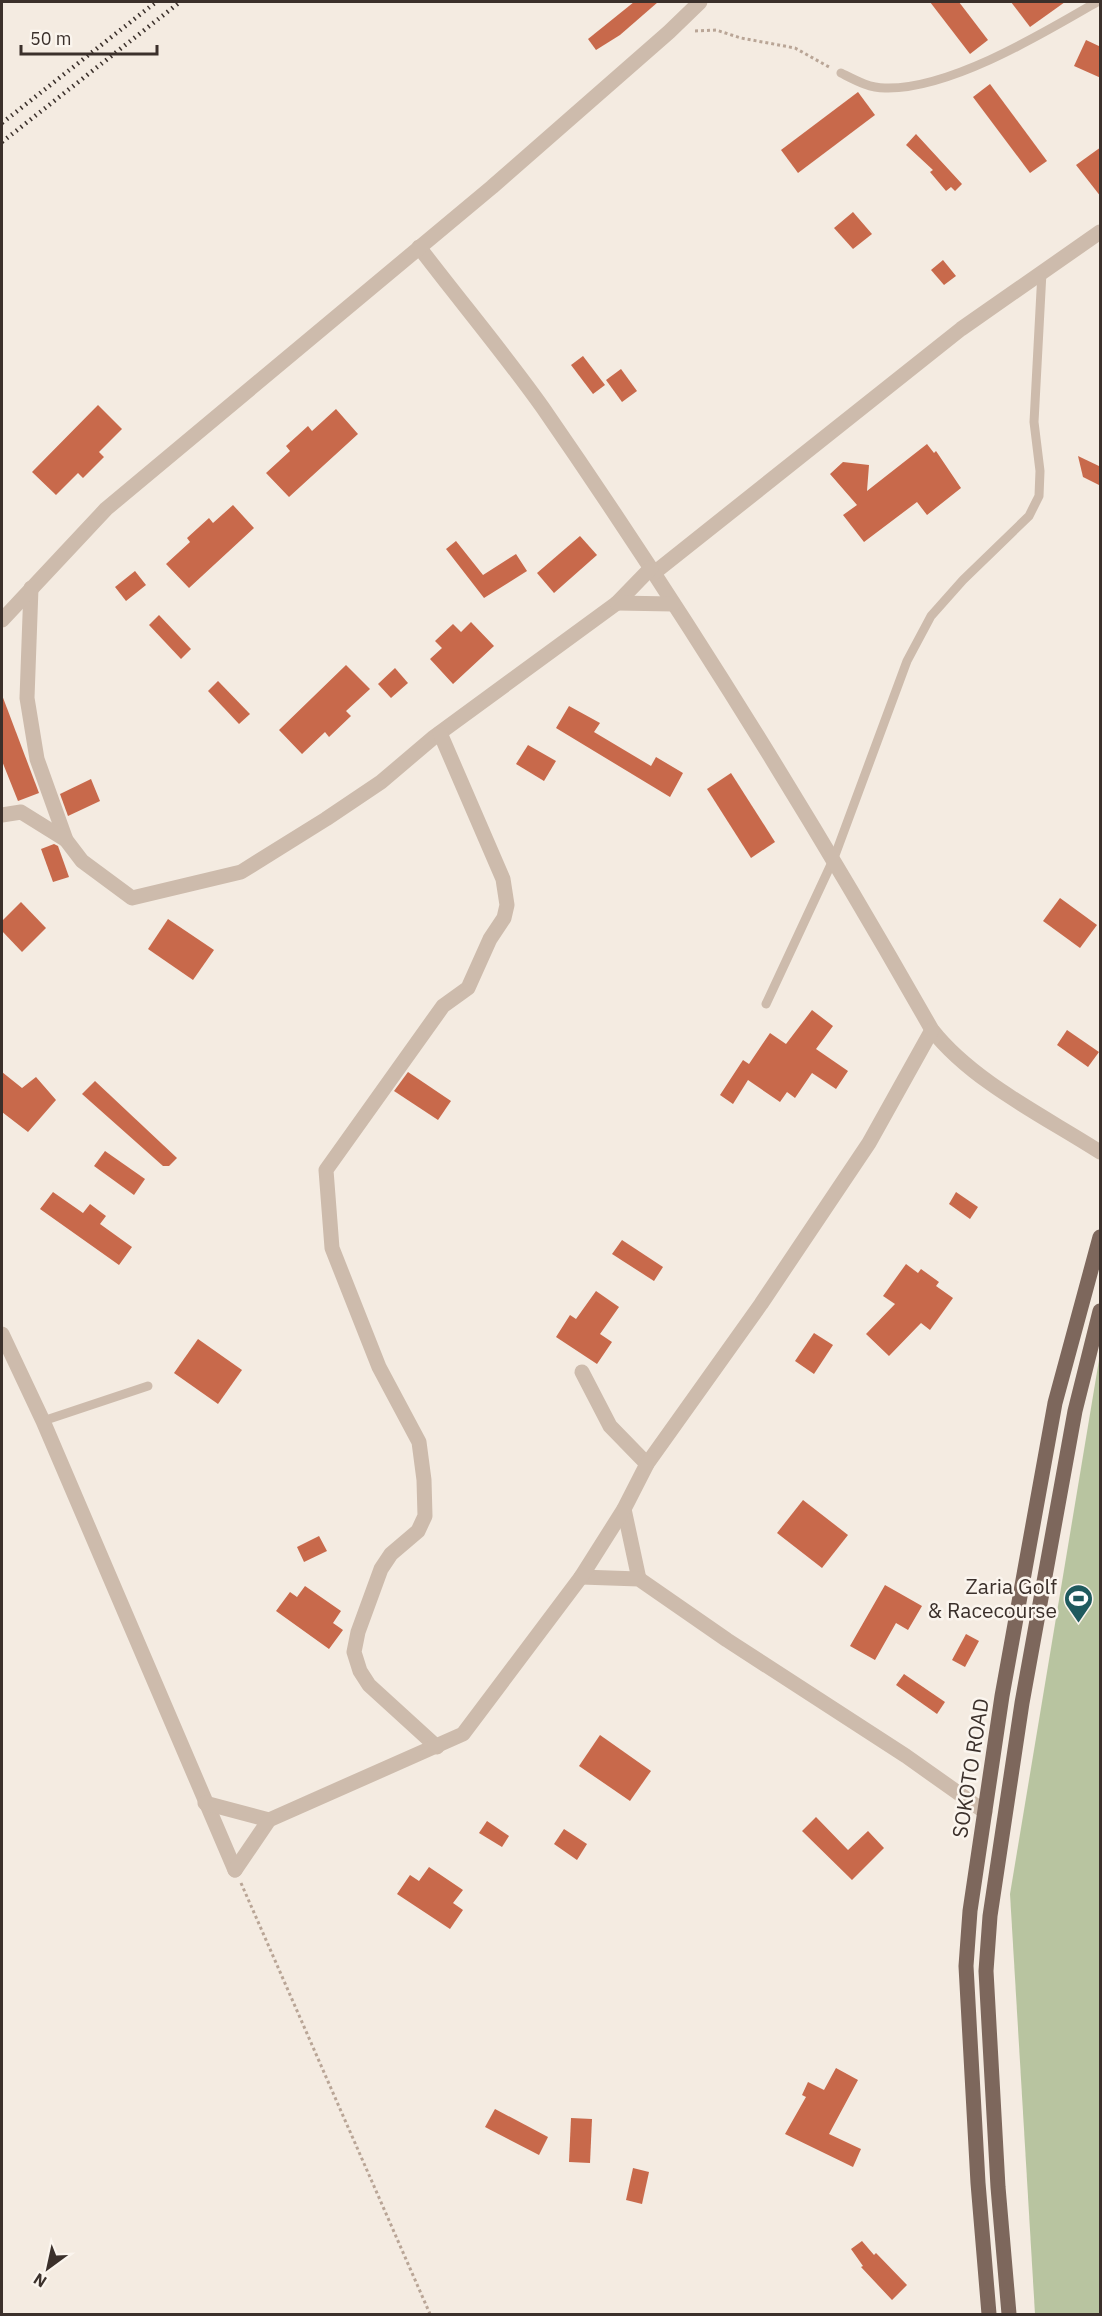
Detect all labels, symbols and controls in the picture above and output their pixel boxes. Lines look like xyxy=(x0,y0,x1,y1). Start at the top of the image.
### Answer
scale bar xyxy=(21,18,158,56)
text: 50 m xyxy=(30,27,72,50)
place label: Zaria Golf & Racecourse xyxy=(927,1572,1057,1624)
sports icon: Zaria Golf & Racecourse xyxy=(1062,1582,1094,1624)
street label: SOKOTO ROAD xyxy=(945,1696,995,1840)
north arrow xyxy=(18,2238,78,2298)
text: N xyxy=(30,2269,50,2292)

